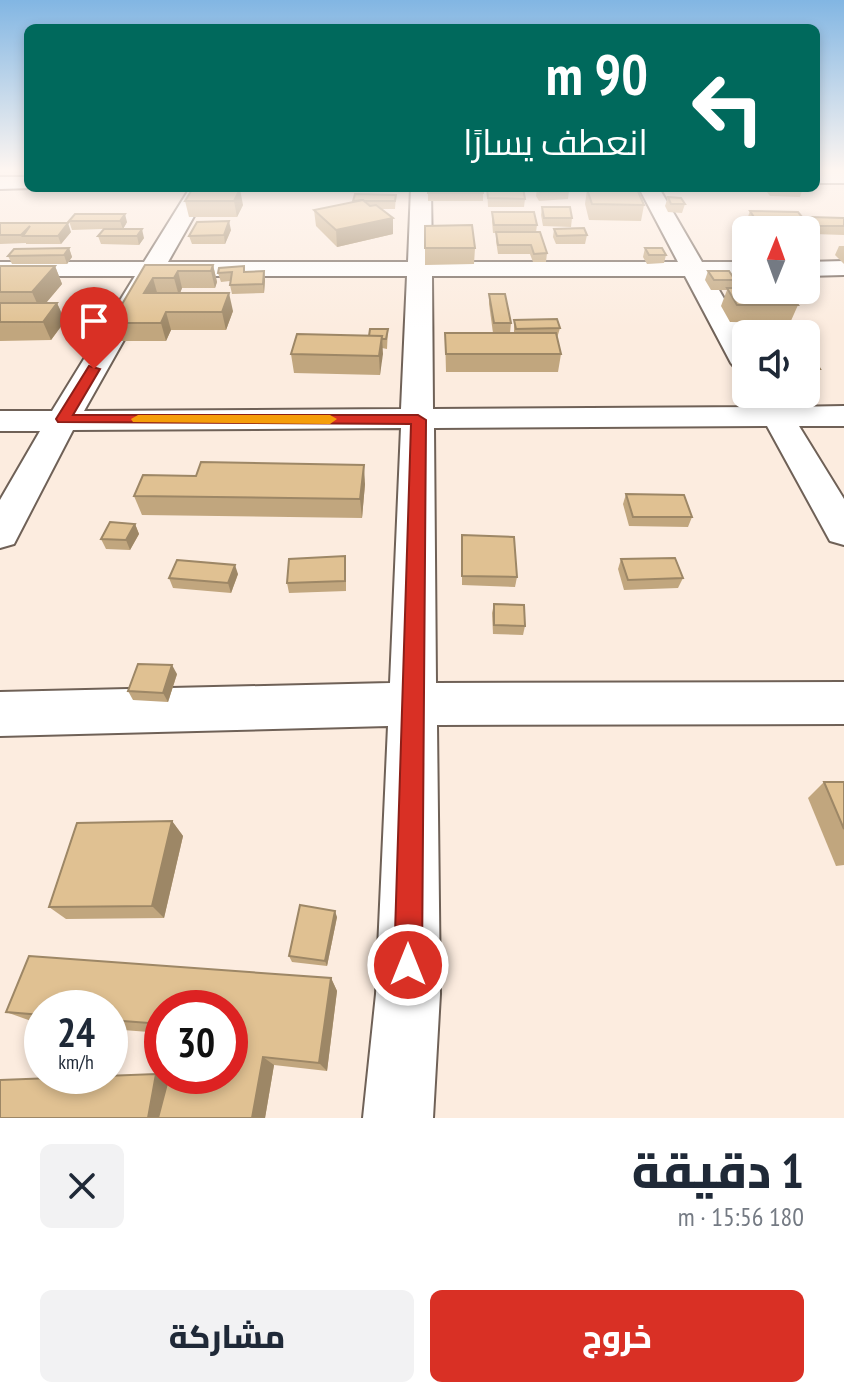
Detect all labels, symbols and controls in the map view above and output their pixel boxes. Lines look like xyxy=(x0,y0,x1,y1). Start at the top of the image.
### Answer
text: 90 m xyxy=(546,38,648,110)
icon: left xyxy=(676,56,780,160)
text: انعطف يسارًا xyxy=(463,118,648,165)
north arrow xyxy=(732,216,820,304)
map controls xyxy=(732,216,820,408)
pin xyxy=(60,287,128,369)
icon: arrive xyxy=(72,299,116,343)
button: sound xyxy=(732,320,820,408)
position arrow xyxy=(366,923,450,1007)
speed limit sign: 30 xyxy=(144,990,248,1094)
text: 24 xyxy=(57,1006,95,1058)
text: km/h xyxy=(58,1049,94,1075)
text: 1 دقيقة xyxy=(632,1139,804,1201)
button: close xyxy=(40,1144,124,1228)
text: 180 m · 15:56 xyxy=(678,1200,804,1233)
button: مشاركة xyxy=(40,1290,414,1382)
button: خروج xyxy=(430,1290,804,1382)

